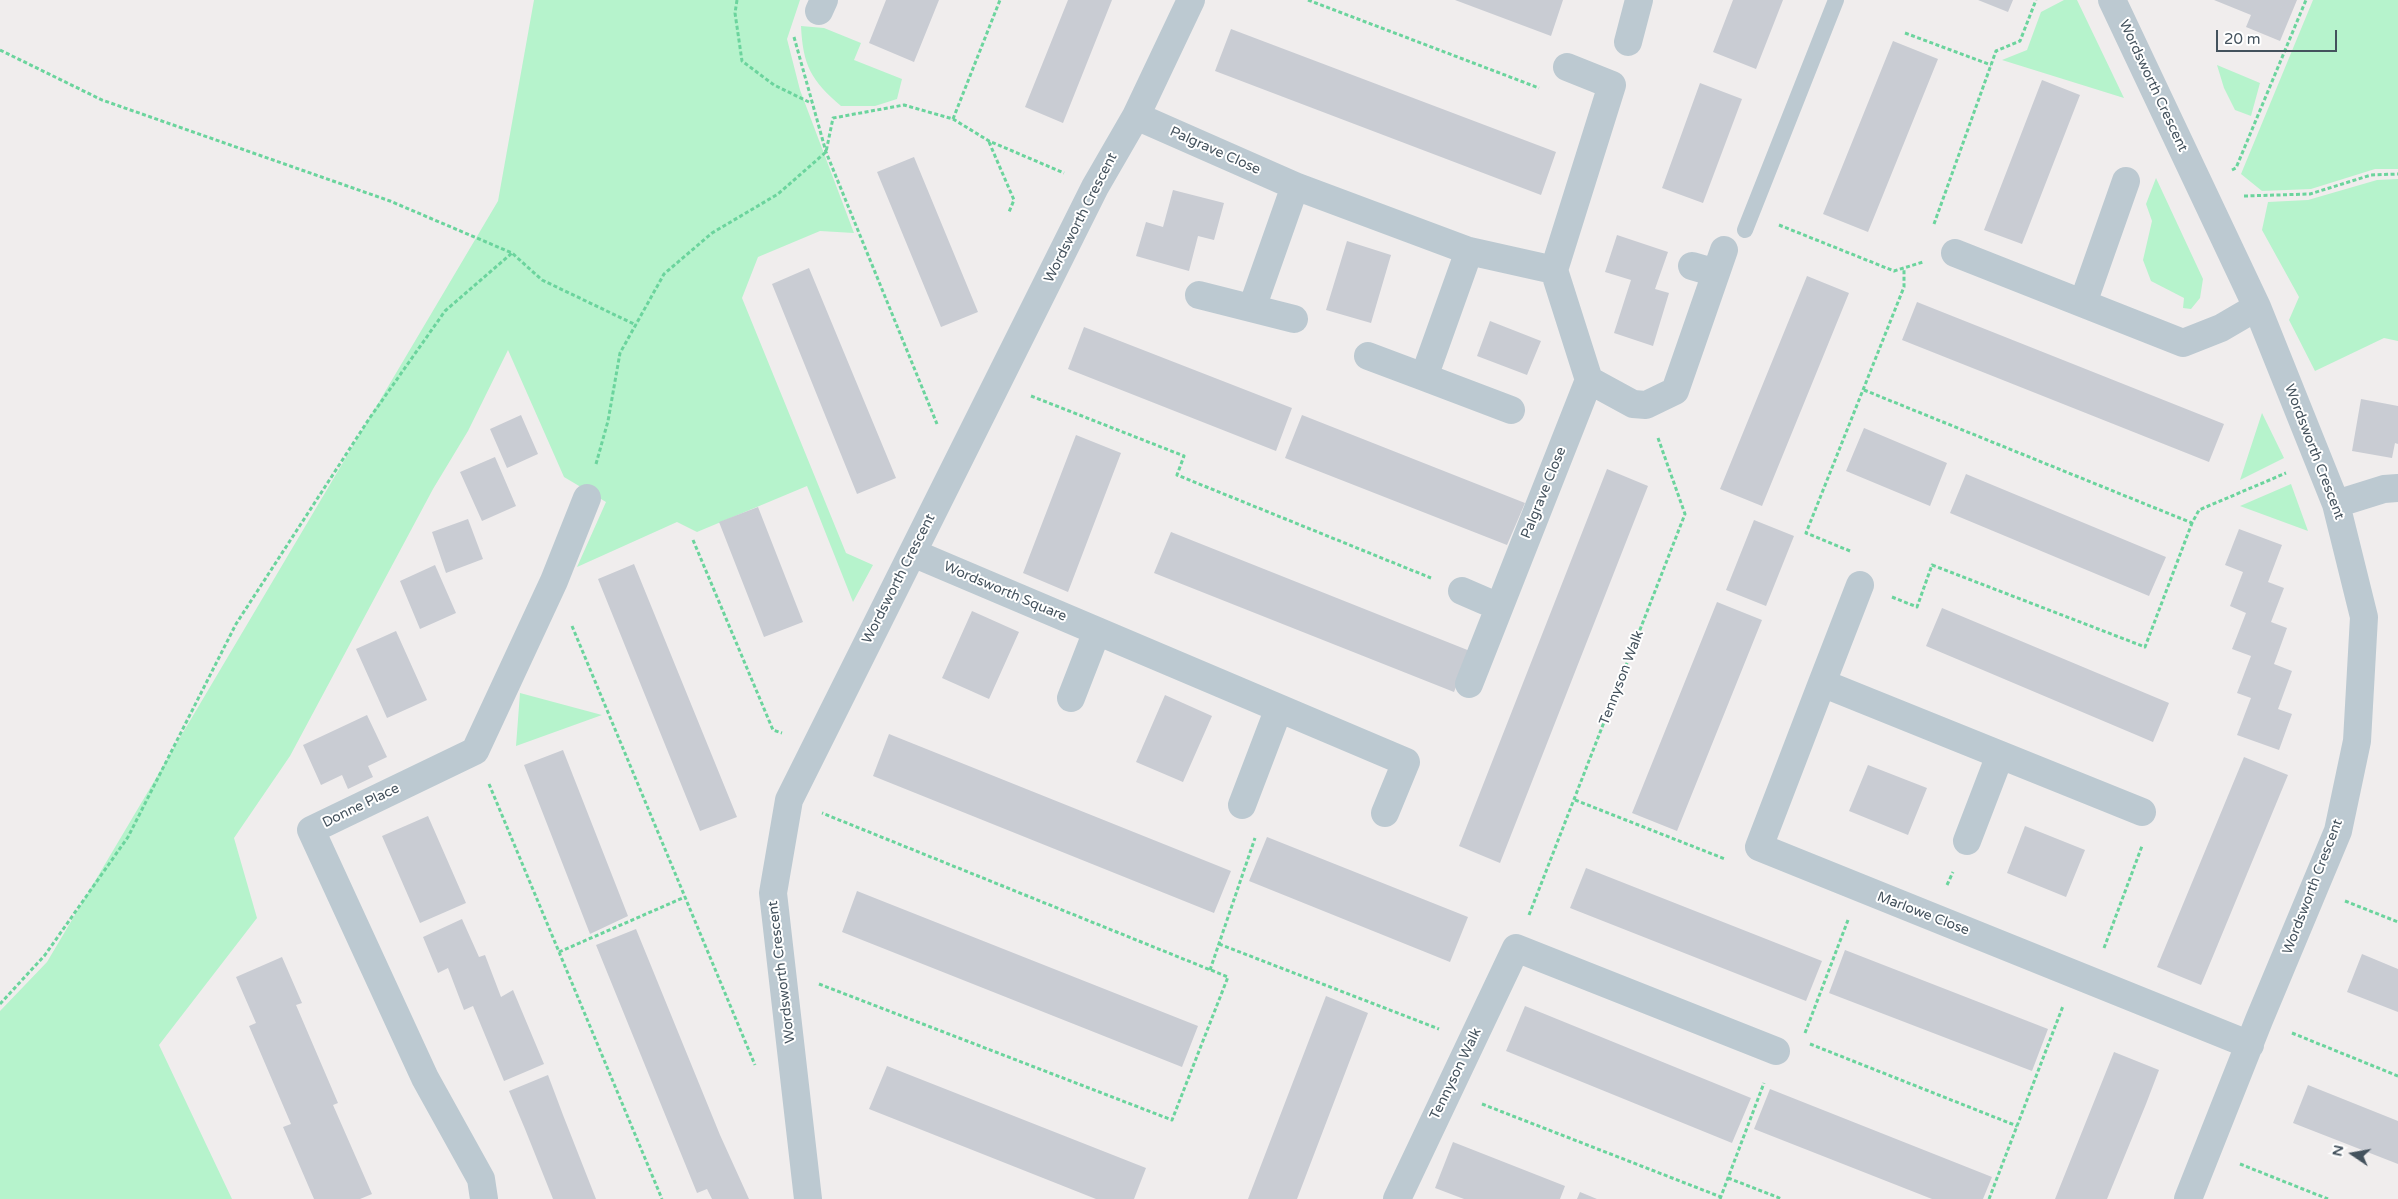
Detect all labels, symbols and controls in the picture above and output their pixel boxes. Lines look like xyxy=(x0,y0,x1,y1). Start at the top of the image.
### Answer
street label: Wordsworth Crescent xyxy=(2115,17,2191,155)
scale bar xyxy=(2218,20,2339,52)
text: 20 m xyxy=(2224,30,2261,48)
street label: Palgrave Close xyxy=(1167,123,1263,179)
street label: Wordsworth Crescent xyxy=(1041,150,1121,286)
street label: Wordsworth Crescent xyxy=(2280,382,2348,522)
street label: Palgrave Close xyxy=(1518,445,1570,541)
street label: Wordsworth Crescent xyxy=(859,511,939,647)
street label: Wordsworth Square xyxy=(941,558,1069,626)
street label: Tennyson Walk xyxy=(1596,628,1648,728)
street label: Donne Place xyxy=(320,780,402,832)
street label: Wordsworth Crescent xyxy=(2279,817,2347,957)
street label: Marlowe Close xyxy=(1874,889,1972,939)
street label: Wordsworth Crescent xyxy=(765,900,799,1044)
street label: Tennyson Walk xyxy=(1427,1025,1485,1123)
north arrow xyxy=(2328,1129,2378,1179)
text: N xyxy=(2328,1144,2347,1158)

